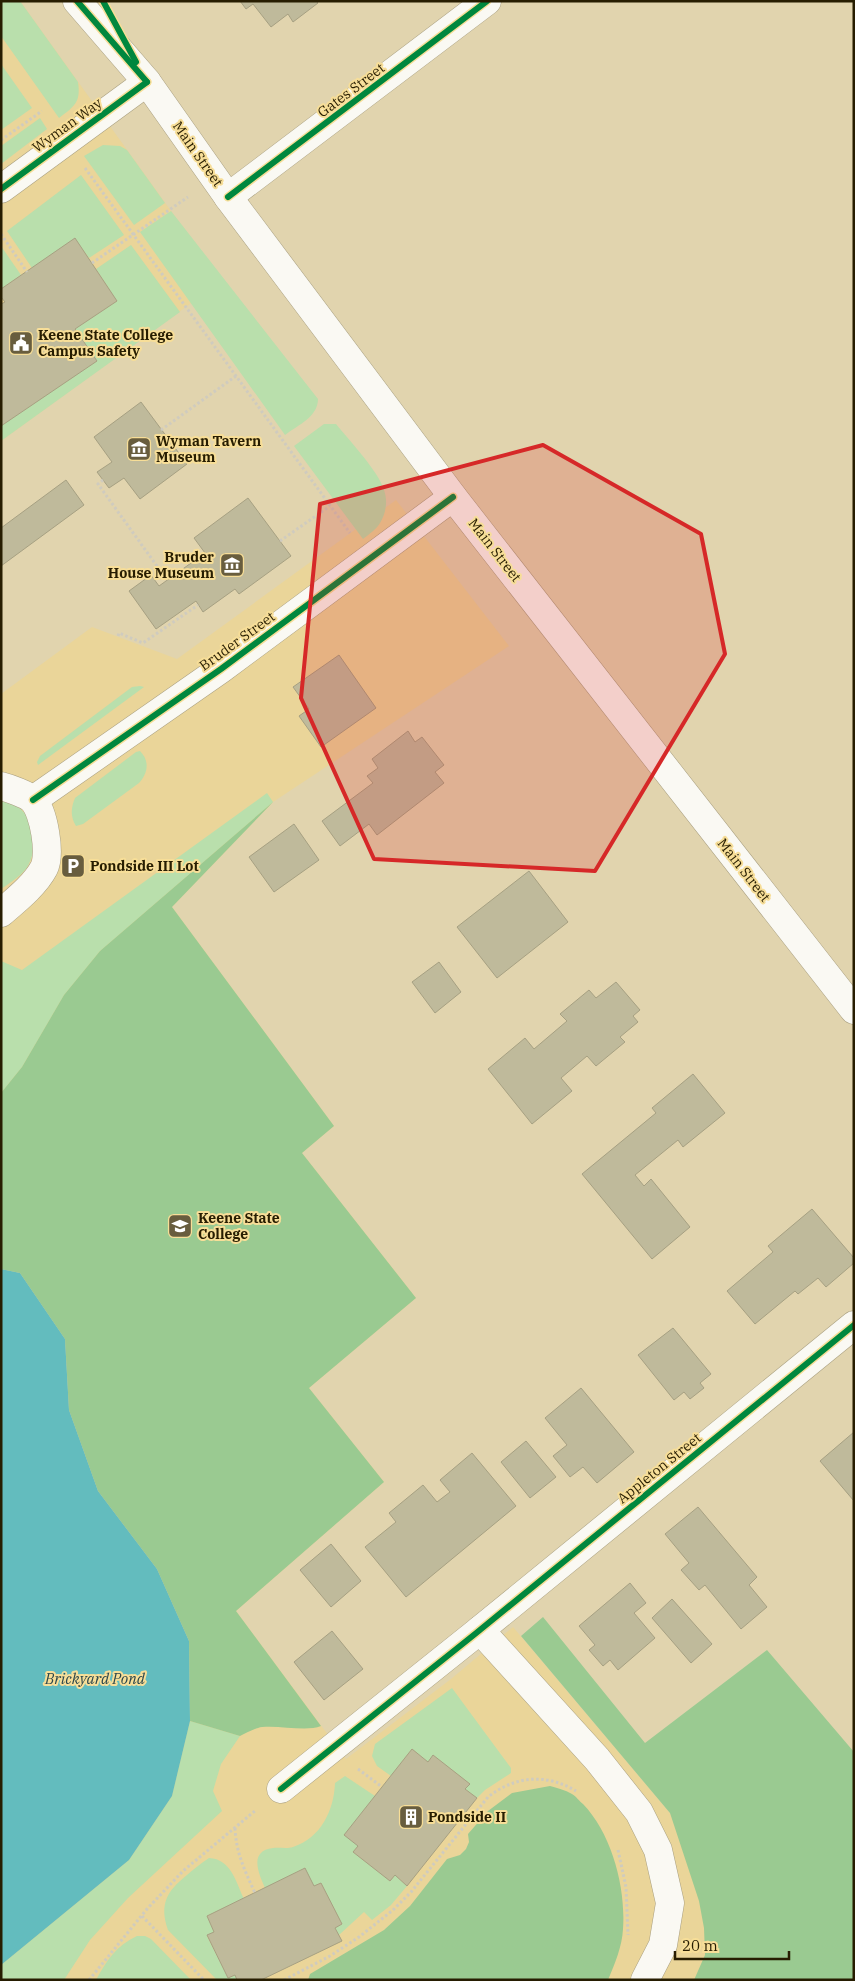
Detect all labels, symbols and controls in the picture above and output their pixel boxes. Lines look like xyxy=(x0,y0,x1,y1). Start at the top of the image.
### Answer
street label: Gates Street xyxy=(314,59,388,121)
street label: Wyman Way xyxy=(29,93,106,156)
street label: Main Street xyxy=(169,118,227,190)
place label: Keene State College Campus Safety xyxy=(38,326,173,360)
public building icon: Keene State College Campus Safety xyxy=(8,330,34,356)
place label: Wyman Tavern Museum xyxy=(156,432,261,466)
museum icon: Wyman Tavern Museum xyxy=(126,436,152,462)
street label: Main Street xyxy=(465,515,525,585)
place label: Bruder House Museum xyxy=(108,548,214,582)
museum icon: Bruder House Museum xyxy=(219,552,245,578)
street label: Bruder Street xyxy=(196,607,278,675)
street label: Main Street xyxy=(714,835,774,905)
parking icon: Pondside III Lot xyxy=(60,853,86,879)
place label: Pondside III Lot xyxy=(90,857,199,875)
place label: Keene State College xyxy=(198,1209,280,1243)
school or university icon: Keene State College xyxy=(167,1213,193,1239)
street label: Appleton Street xyxy=(613,1429,705,1507)
water label: Brickyard Pond xyxy=(44,1669,146,1688)
building icon: Pondside II xyxy=(398,1804,424,1830)
place label: Pondside II xyxy=(428,1808,506,1826)
scale bar xyxy=(675,1928,789,1960)
text: 20 m xyxy=(682,1936,718,1955)

